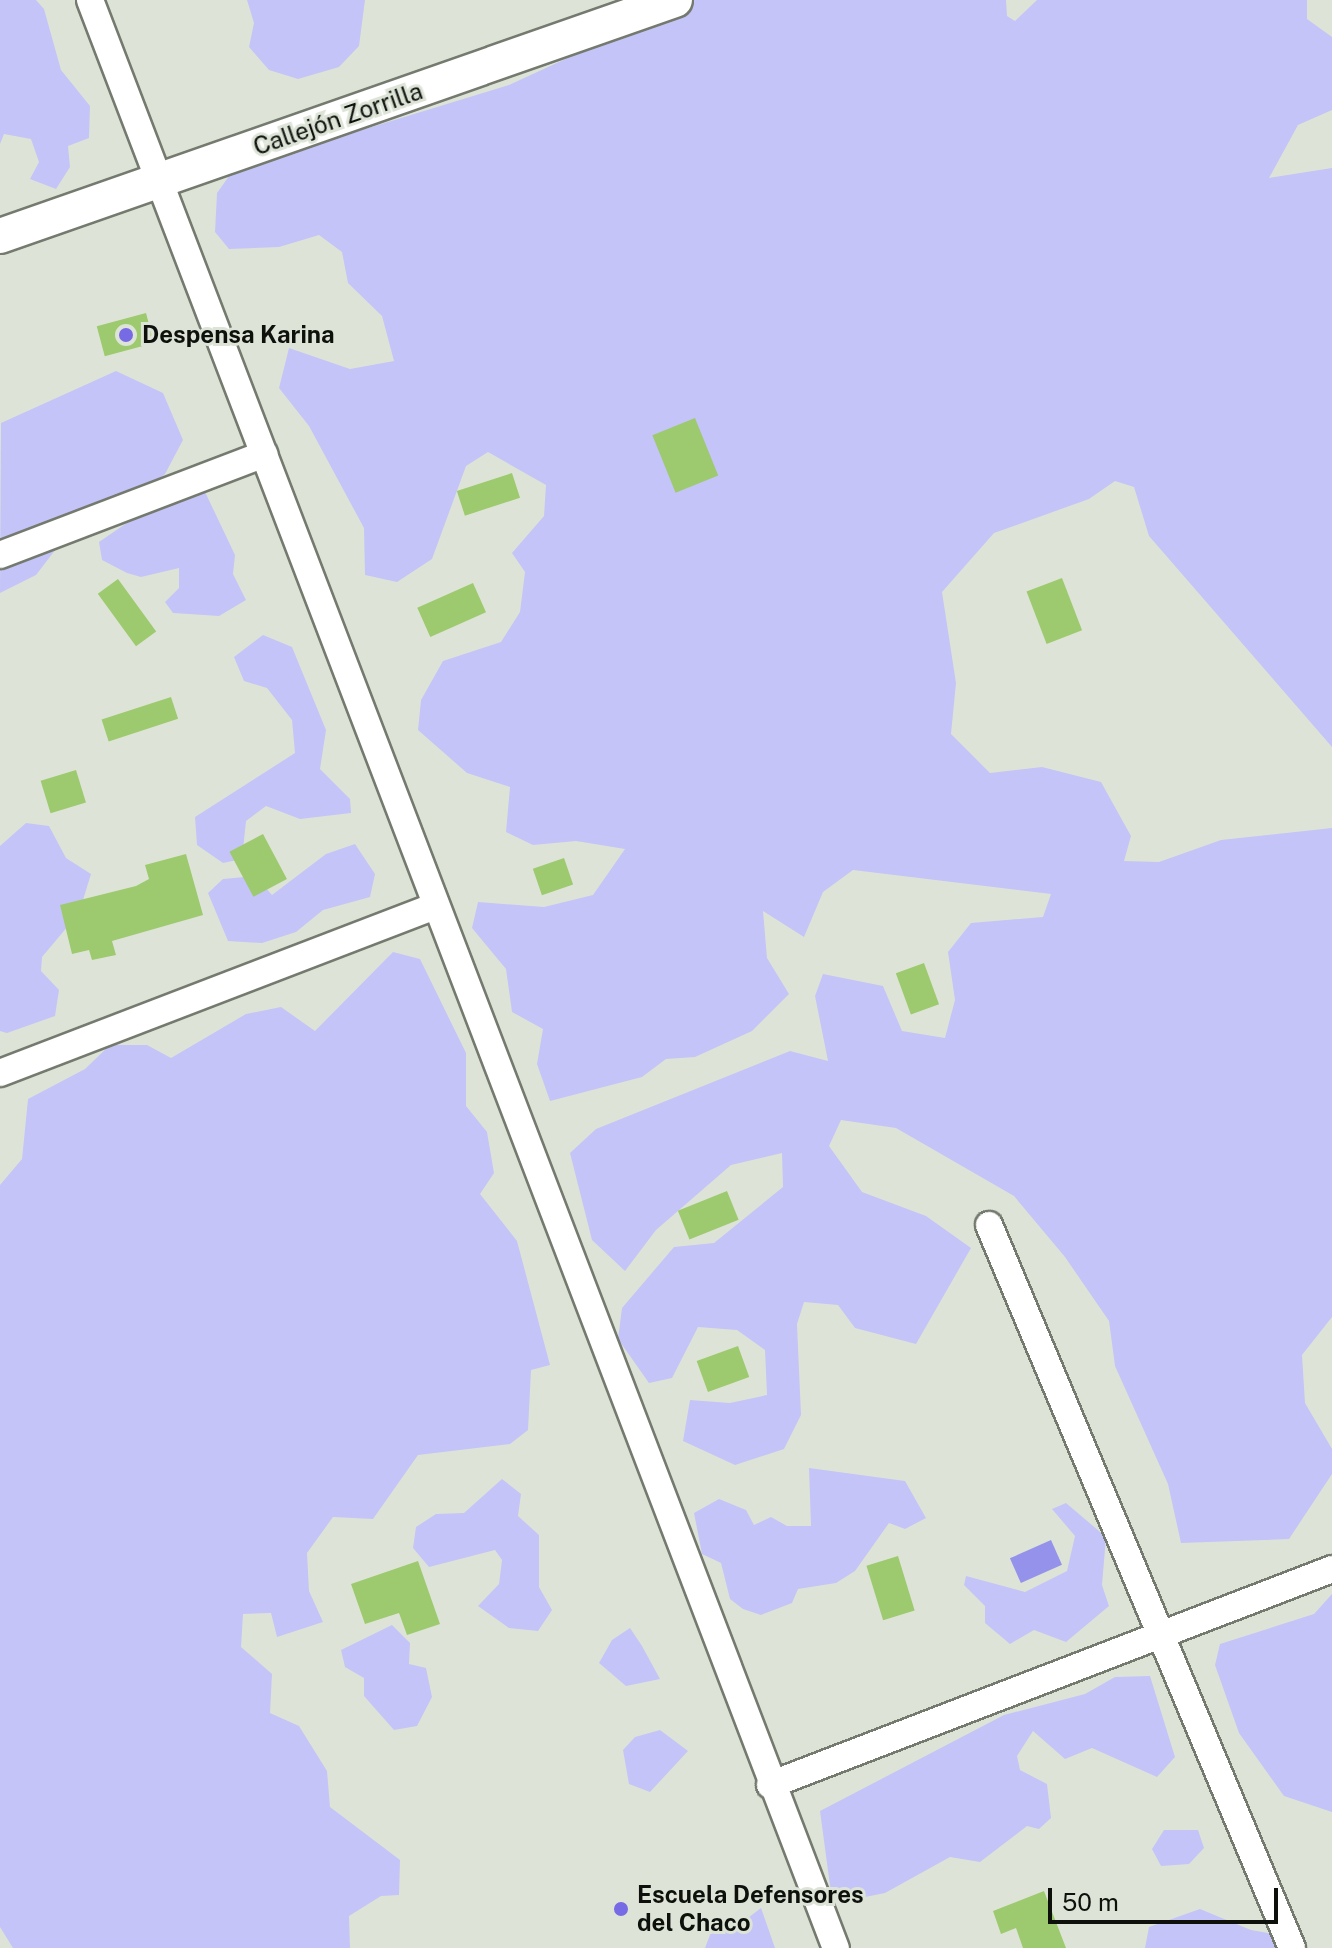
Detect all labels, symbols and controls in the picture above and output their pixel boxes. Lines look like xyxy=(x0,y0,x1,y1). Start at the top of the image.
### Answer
street label: Callejón Zorrilla xyxy=(250,77,426,161)
place label: Despensa Karina xyxy=(142,321,335,349)
marker: Despensa Karina xyxy=(117,326,135,344)
scale bar xyxy=(1052,1872,1282,1922)
place label: Escuela Defensores del Chaco xyxy=(637,1881,864,1937)
text: 50 m xyxy=(1062,1888,1119,1916)
marker: Escuela Defensores del Chaco xyxy=(612,1900,630,1918)

